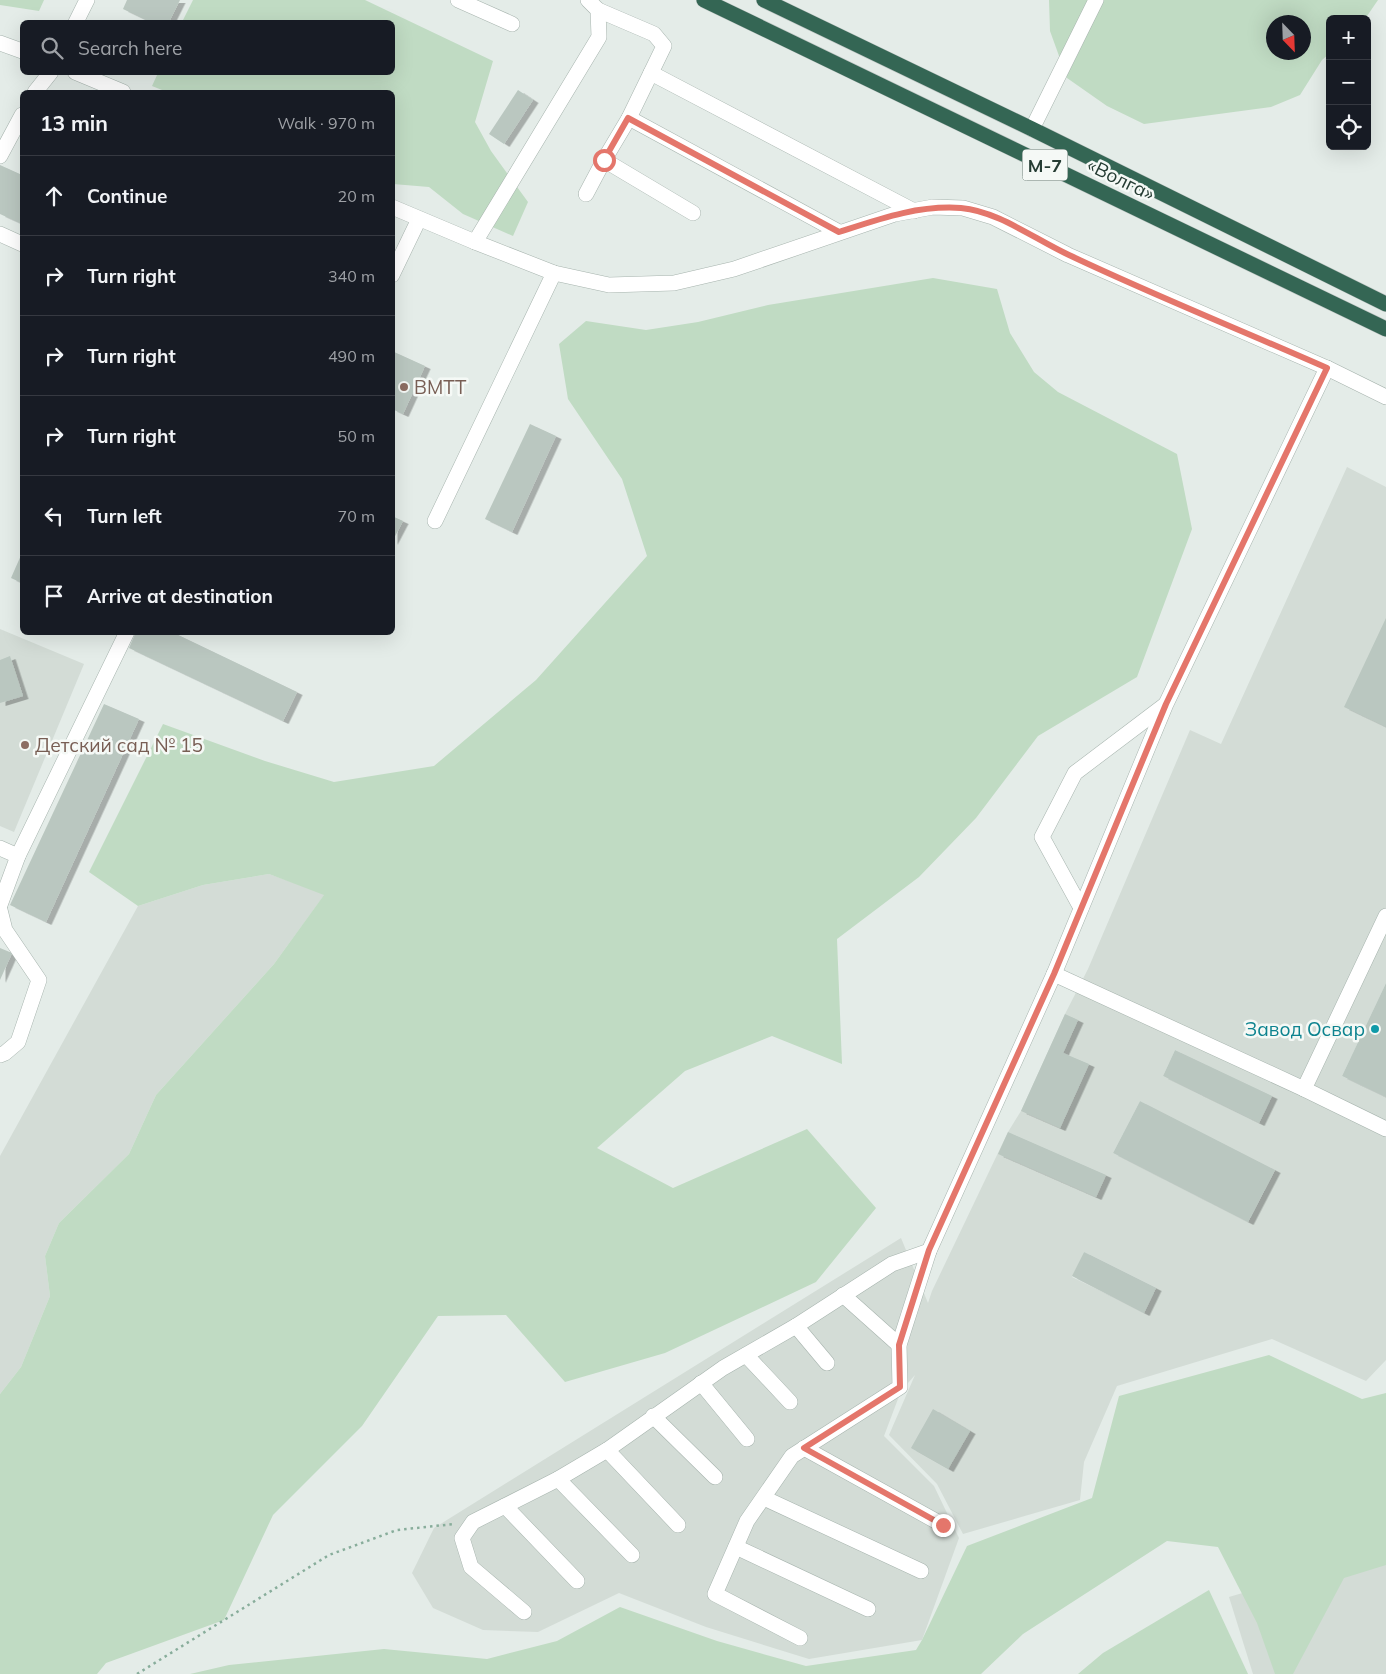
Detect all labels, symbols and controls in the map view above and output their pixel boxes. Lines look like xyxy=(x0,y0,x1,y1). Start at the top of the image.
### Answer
north arrow xyxy=(1266,15,1311,60)
map controls xyxy=(1326,15,1371,150)
button: + xyxy=(1326,15,1371,60)
search box xyxy=(20,20,395,75)
icon: search xyxy=(38,34,66,62)
text: Search here xyxy=(78,36,182,60)
button: − xyxy=(1326,60,1371,105)
button: locate xyxy=(1326,105,1371,150)
text: 13 min xyxy=(40,110,108,136)
text: Walk · 970 m xyxy=(277,113,375,133)
route start xyxy=(593,149,616,172)
road number: М-7 xyxy=(1022,150,1068,180)
street label: «Волга» xyxy=(1083,152,1159,206)
icon: ahead xyxy=(40,182,68,210)
text: Continue xyxy=(87,184,167,208)
text: 20 m xyxy=(338,186,375,206)
icon: right xyxy=(40,262,68,290)
text: Turn right xyxy=(87,264,176,288)
text: 340 m xyxy=(328,266,375,286)
icon: right xyxy=(40,342,68,370)
text: Turn right xyxy=(87,344,176,368)
text: 490 m xyxy=(328,346,375,366)
place label: ВМТТ xyxy=(414,375,467,399)
marker: ВМТТ xyxy=(398,381,410,393)
icon: right xyxy=(40,422,68,450)
text: Turn right xyxy=(87,424,176,448)
text: 50 m xyxy=(338,426,375,446)
icon: left xyxy=(40,502,68,530)
text: Turn left xyxy=(87,504,162,528)
text: 70 m xyxy=(338,506,375,526)
icon: arrive xyxy=(40,582,68,610)
text: Arrive at destination xyxy=(87,584,273,608)
place label: Детский сад № 15 xyxy=(35,733,203,757)
marker: Детский сад № 15 xyxy=(19,739,31,751)
place label: Завод Освар xyxy=(1245,1017,1365,1041)
marker: Завод Освар xyxy=(1369,1023,1381,1035)
route end xyxy=(932,1514,955,1537)

